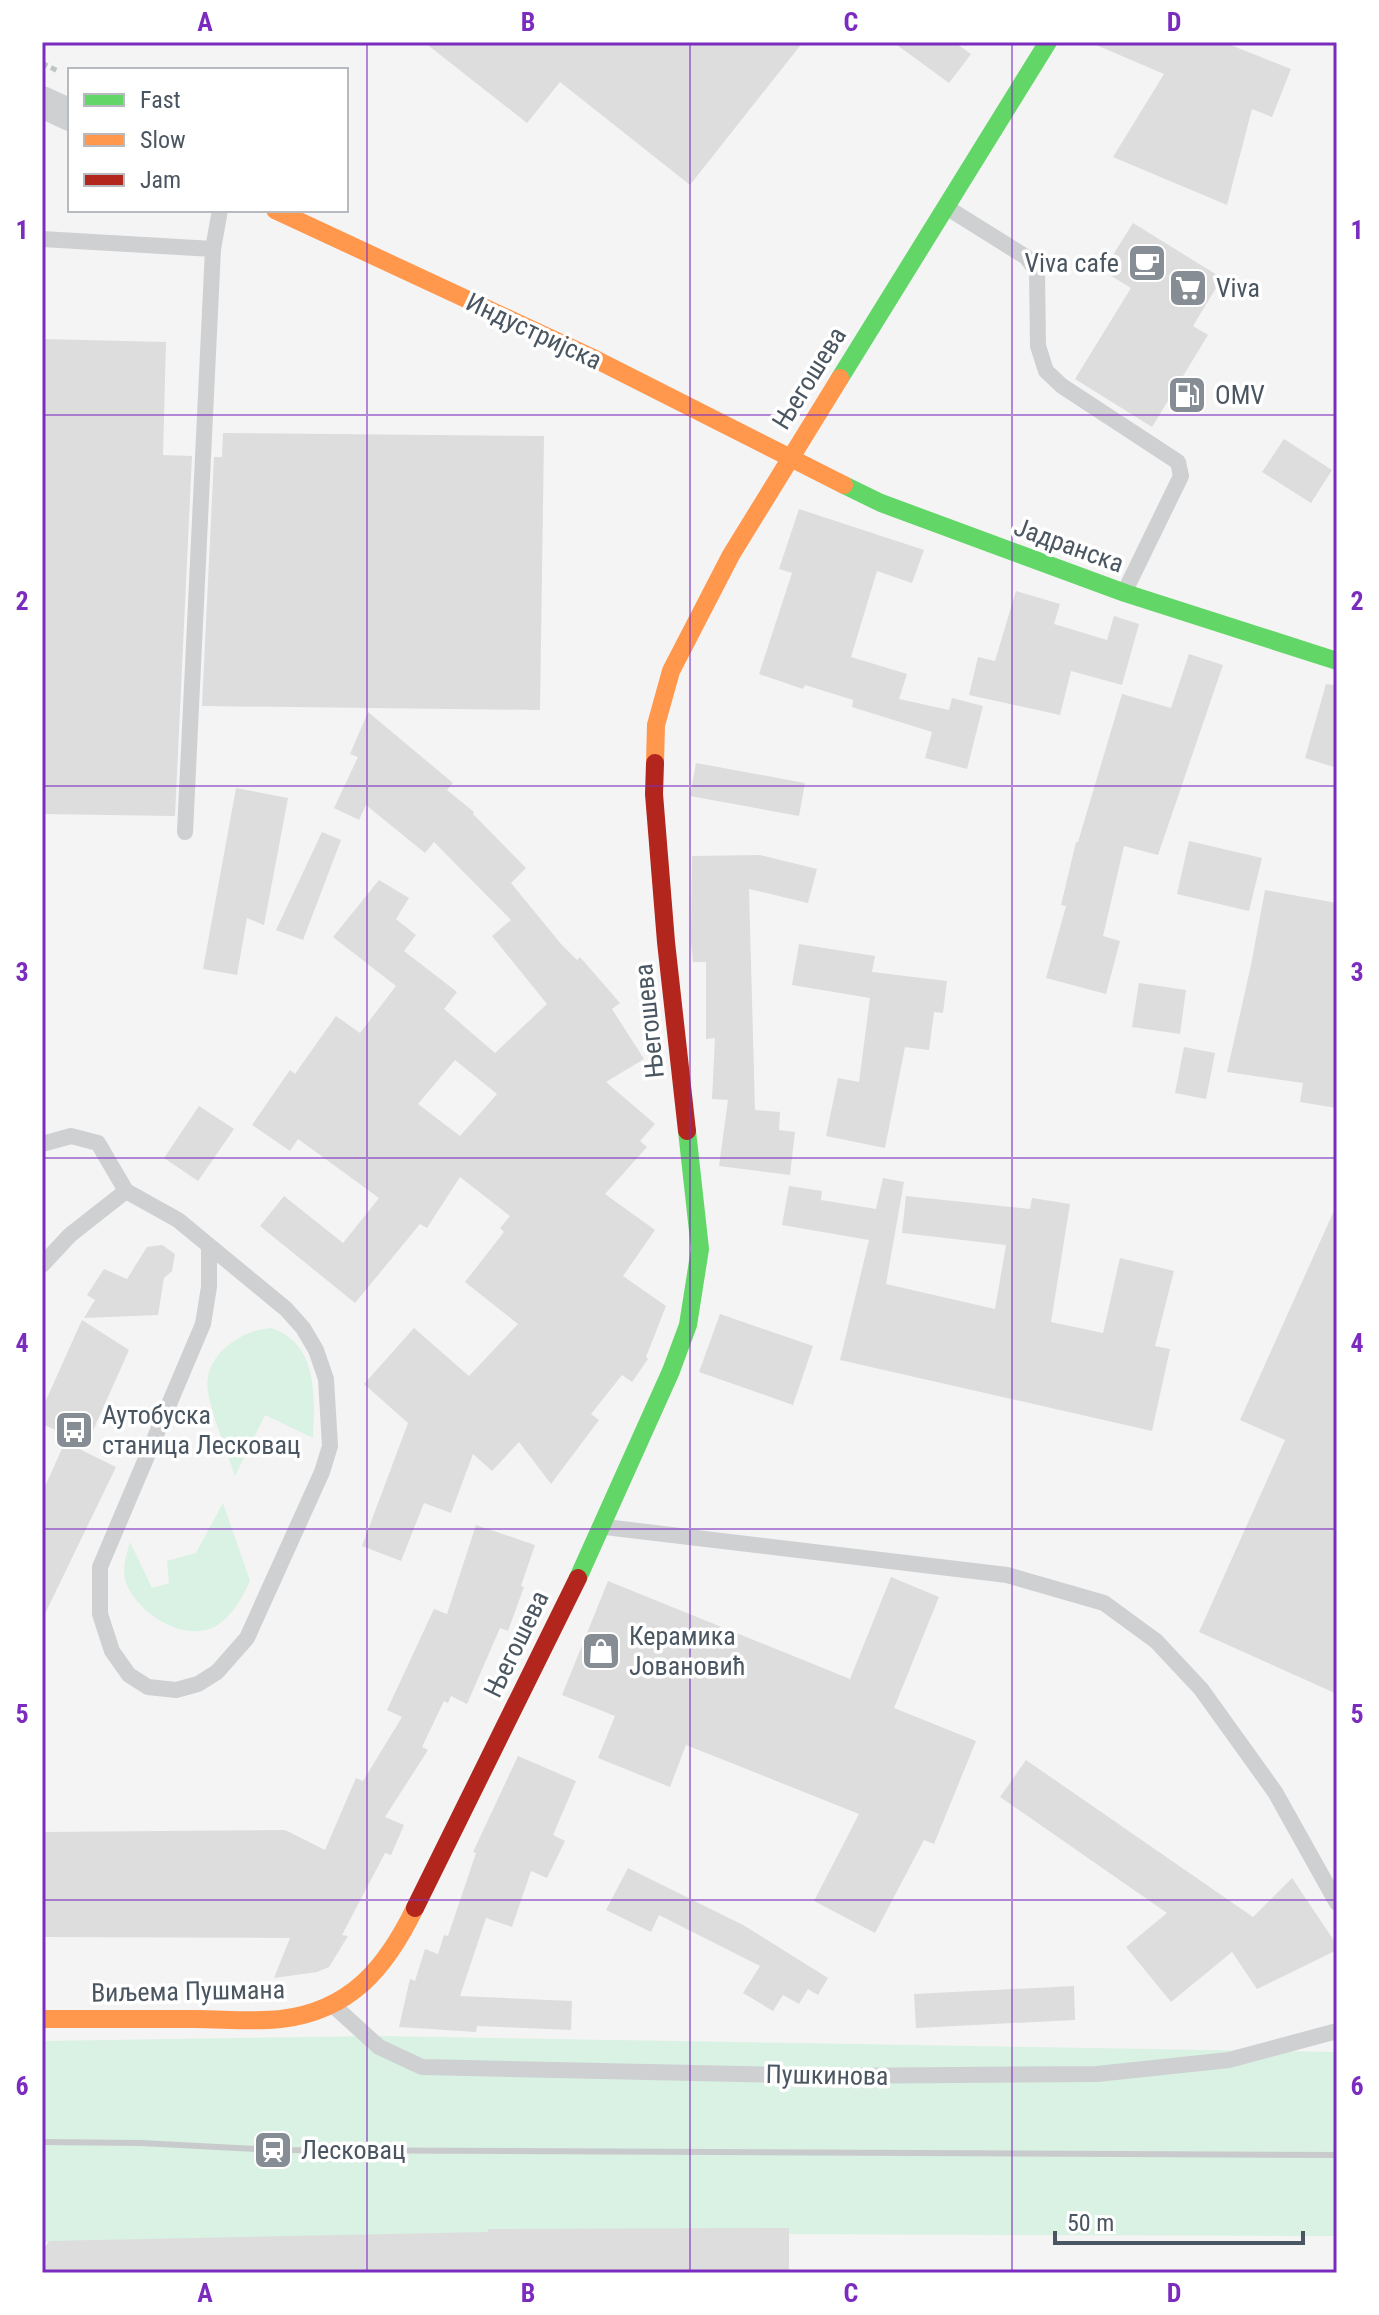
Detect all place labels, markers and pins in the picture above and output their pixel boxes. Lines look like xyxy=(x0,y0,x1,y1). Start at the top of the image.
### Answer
cafe icon: Viva cafe xyxy=(1126,242,1168,284)
place label: Viva cafe xyxy=(1025,248,1119,278)
supermarket icon: Viva xyxy=(1167,267,1209,309)
place label: Viva xyxy=(1216,273,1260,303)
fuel station icon: OMV xyxy=(1166,374,1208,416)
place label: OMV xyxy=(1215,380,1265,410)
place label: Аутобуска станица Лесковац xyxy=(102,1400,301,1460)
bus stop icon: Аутобуска станица Лесковац xyxy=(53,1409,95,1451)
place label: Керамика Јовановић xyxy=(629,1621,746,1681)
shop icon: Керамика Јовановић xyxy=(580,1630,622,1672)
station icon: Лесковац xyxy=(252,2129,294,2171)
place label: Лесковац xyxy=(301,2135,406,2165)

